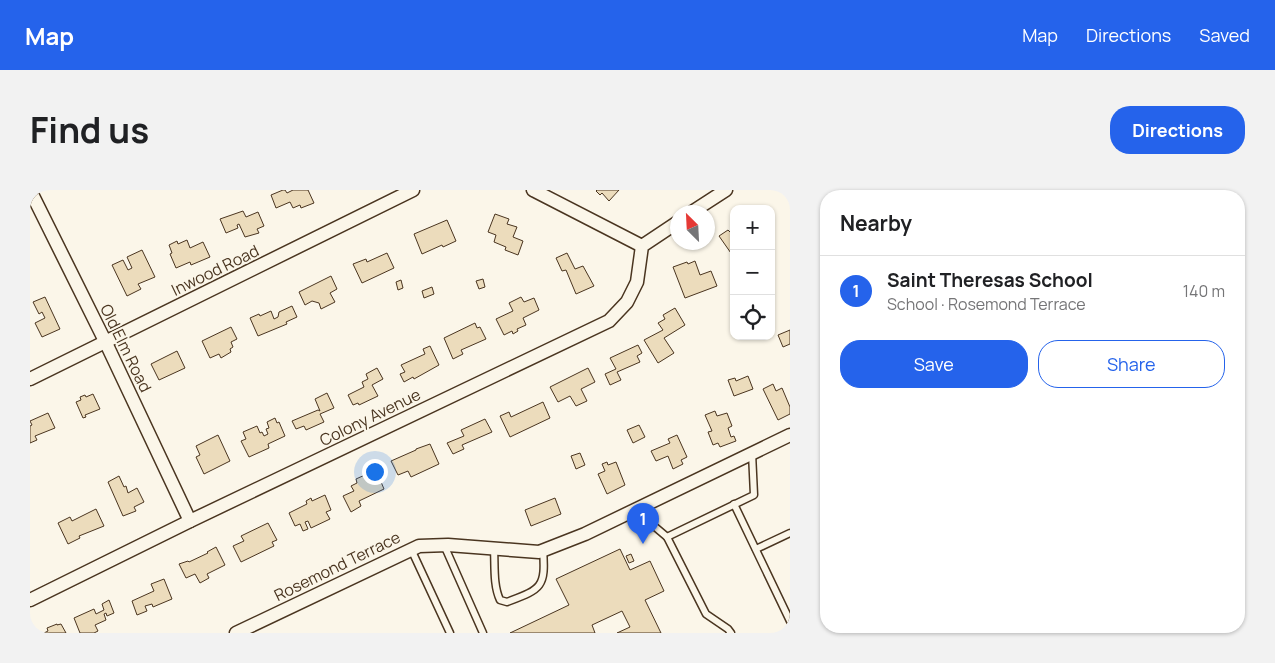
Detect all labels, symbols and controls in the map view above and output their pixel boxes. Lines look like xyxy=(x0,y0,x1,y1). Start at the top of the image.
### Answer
text: Map xyxy=(25,19,74,52)
text: Map xyxy=(1022,23,1058,47)
text: Directions xyxy=(1086,23,1171,47)
text: Saved xyxy=(1199,23,1250,47)
text: Find us xyxy=(30,106,149,154)
button: Directions xyxy=(1110,106,1245,154)
north arrow xyxy=(670,205,715,250)
map controls xyxy=(730,205,775,340)
button: + xyxy=(730,205,775,250)
text: Nearby xyxy=(840,209,912,237)
street label: Inwood Road xyxy=(168,239,262,301)
button: − xyxy=(730,250,775,295)
text: Saint Theresas School xyxy=(887,267,1093,293)
text: 1 xyxy=(852,280,860,302)
text: 140 m xyxy=(1183,280,1225,302)
text: School · Rosemond Terrace xyxy=(887,293,1086,315)
button: locate xyxy=(730,295,775,340)
street label: Old Elm Road xyxy=(95,300,157,396)
button: Save xyxy=(840,340,1028,388)
button: Share xyxy=(1038,340,1225,388)
street label: Colony Avenue xyxy=(316,383,424,451)
your location xyxy=(362,459,388,485)
pin: 1 xyxy=(627,503,659,544)
street label: Rosemond Terrace xyxy=(270,526,404,606)

